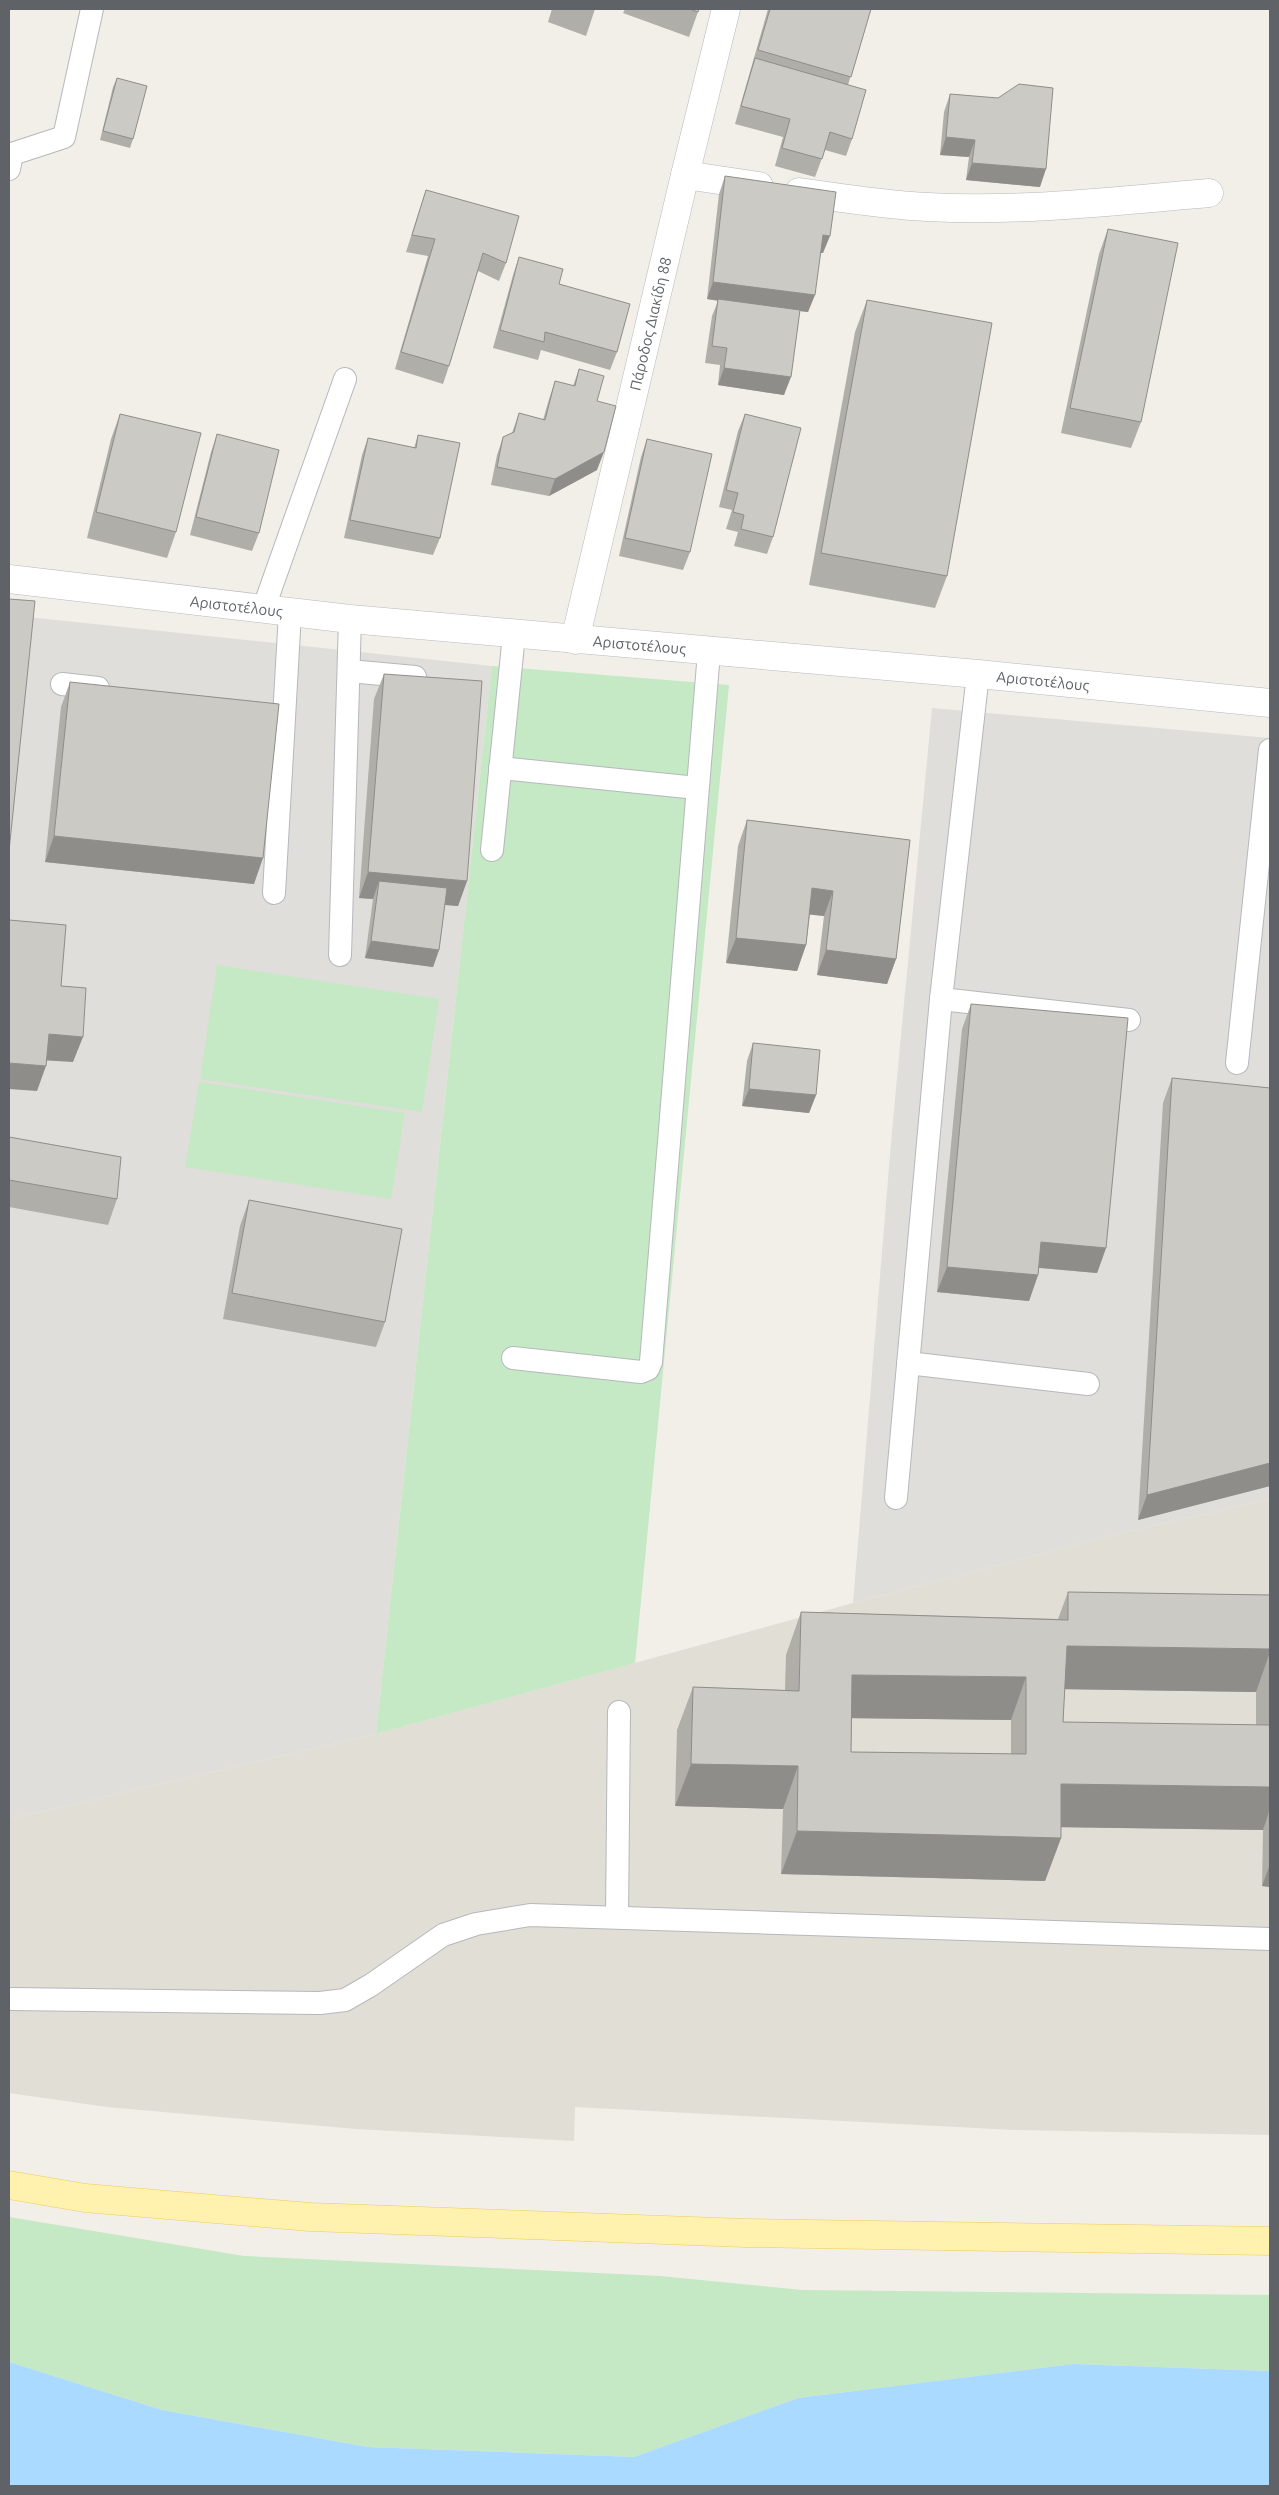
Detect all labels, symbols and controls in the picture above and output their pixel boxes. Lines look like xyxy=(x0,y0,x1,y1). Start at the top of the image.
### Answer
street label: Πάροδος Διακίδη 88 xyxy=(626,255,674,392)
street label: Αριστοτέλους xyxy=(189,592,284,620)
street label: Αριστοτέλους xyxy=(592,632,687,657)
street label: Αριστοτέλους xyxy=(996,667,1090,694)

